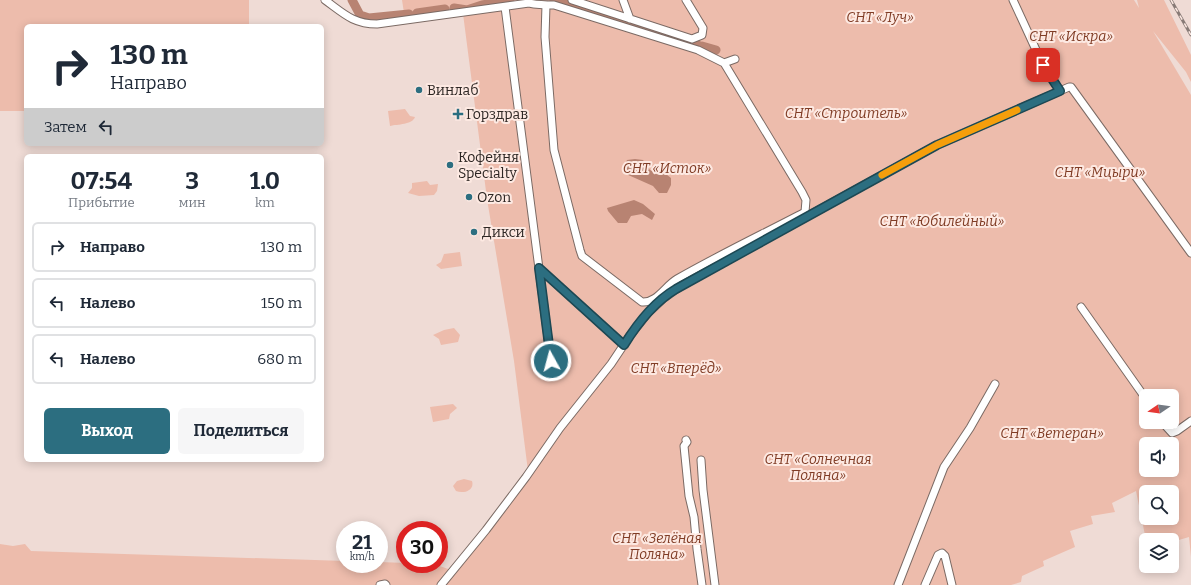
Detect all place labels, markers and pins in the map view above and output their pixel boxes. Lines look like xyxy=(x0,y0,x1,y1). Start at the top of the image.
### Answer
pin xyxy=(1026,48,1060,82)
place label: Винлаб xyxy=(427,82,479,99)
marker: Винлаб xyxy=(414,85,424,95)
place label: Горздрав xyxy=(466,106,528,123)
marker: Горздрав xyxy=(453,109,463,119)
place label: Кофейня Specialty xyxy=(458,149,519,182)
marker: Кофейня Specialty xyxy=(445,160,455,170)
place label: Ozon xyxy=(477,189,511,206)
marker: Ozon xyxy=(464,192,474,202)
place label: Дикси xyxy=(482,224,525,241)
marker: Дикси xyxy=(469,227,479,237)

